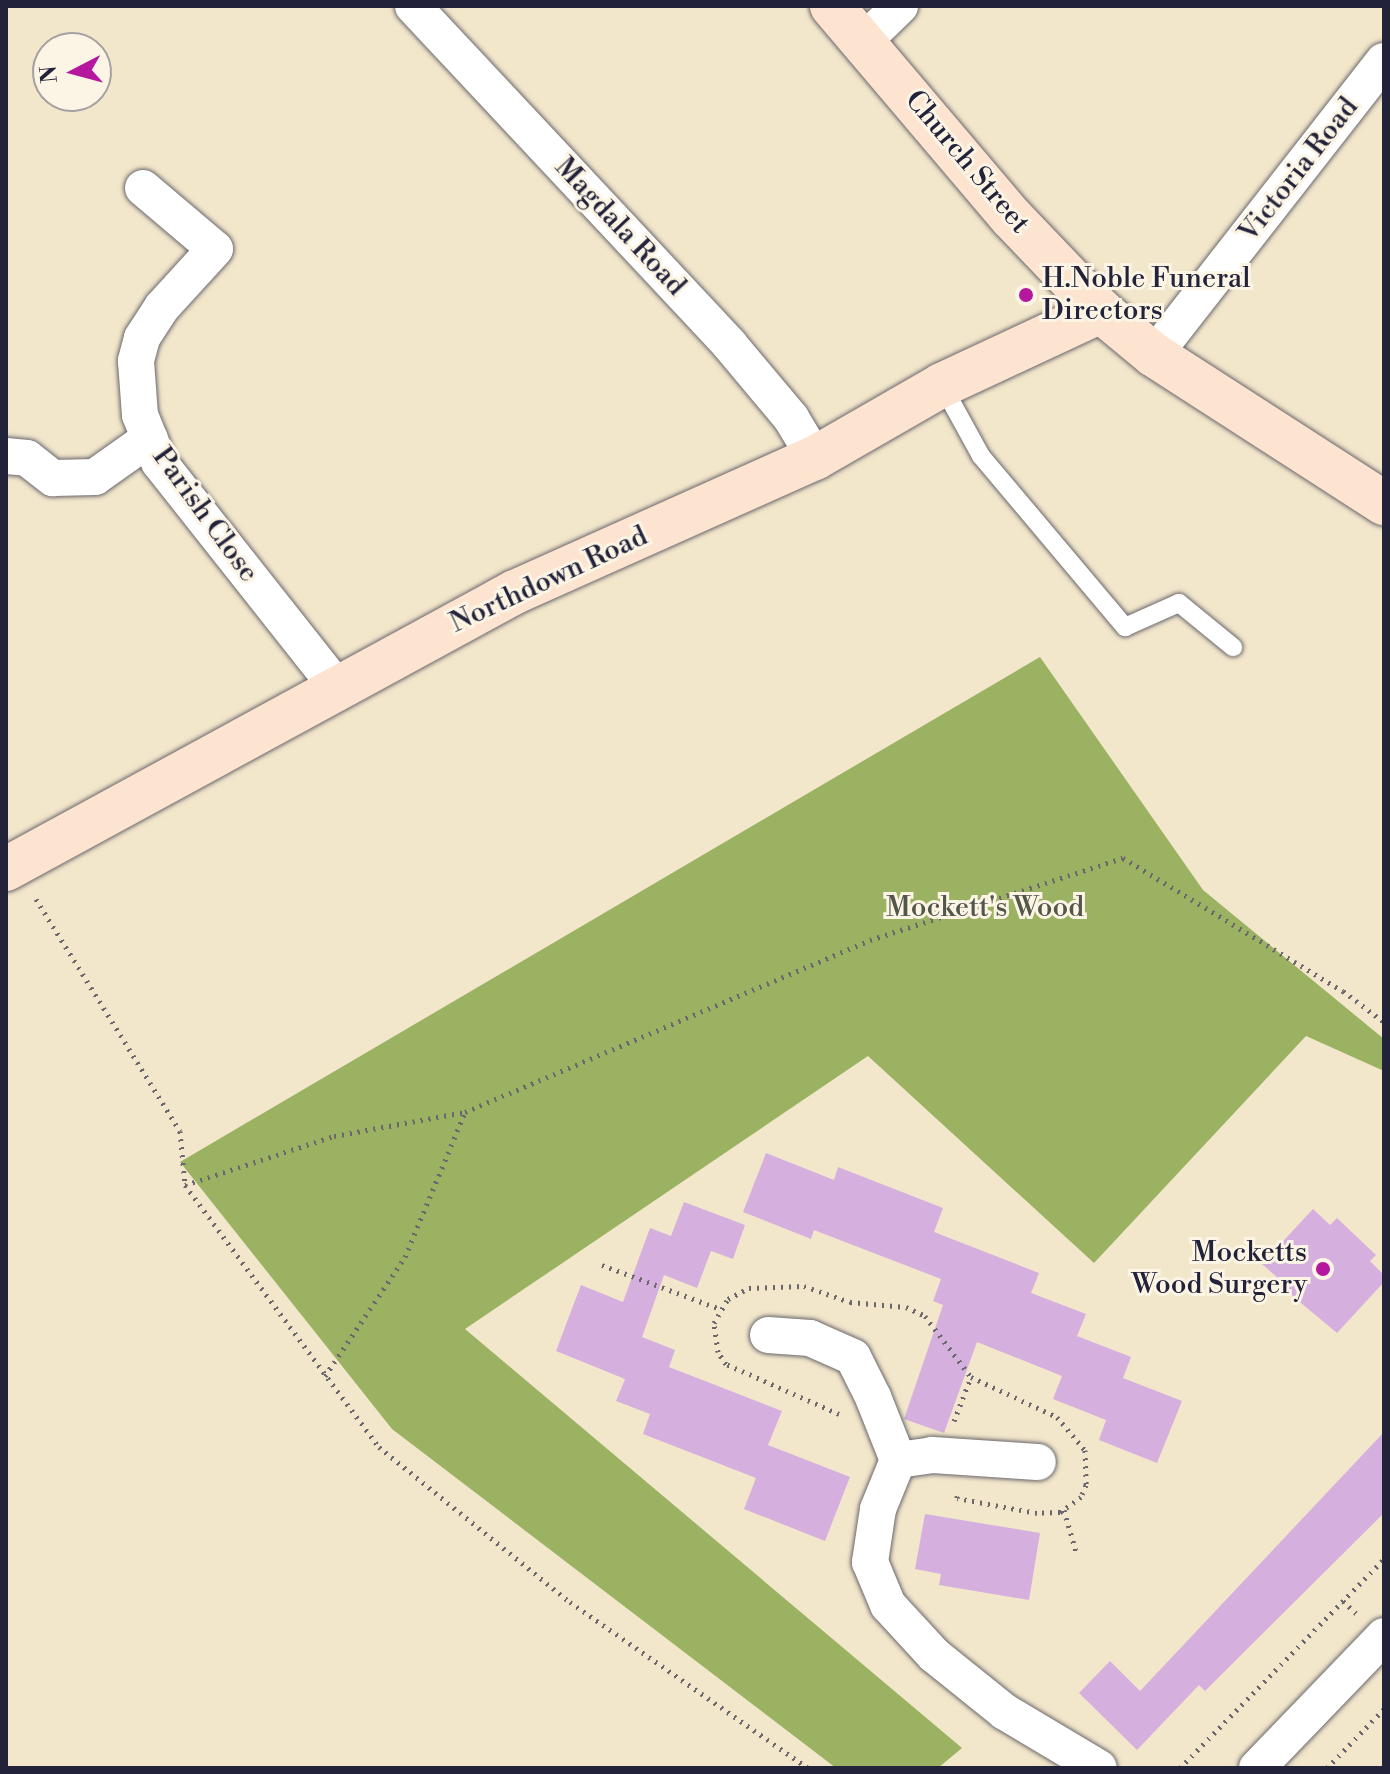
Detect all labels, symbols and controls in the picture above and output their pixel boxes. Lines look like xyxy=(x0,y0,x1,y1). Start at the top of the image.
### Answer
north arrow xyxy=(32,32,112,112)
text: N xyxy=(35,64,64,84)
street label: Church Street xyxy=(898,84,1036,240)
street label: Victoria Road xyxy=(1232,91,1366,249)
street label: Magdala Road xyxy=(547,151,693,303)
place label: H.Noble Funeral Directors xyxy=(1042,262,1251,328)
marker: H.Noble Funeral Directors xyxy=(1017,286,1035,304)
street label: Parish Close xyxy=(145,441,265,589)
street label: Northdown Road xyxy=(445,520,653,640)
park label: Mockett's Wood xyxy=(886,891,1084,925)
place label: Mocketts Wood Surgery xyxy=(1131,1236,1307,1302)
marker: Mocketts Wood Surgery xyxy=(1314,1260,1332,1278)

